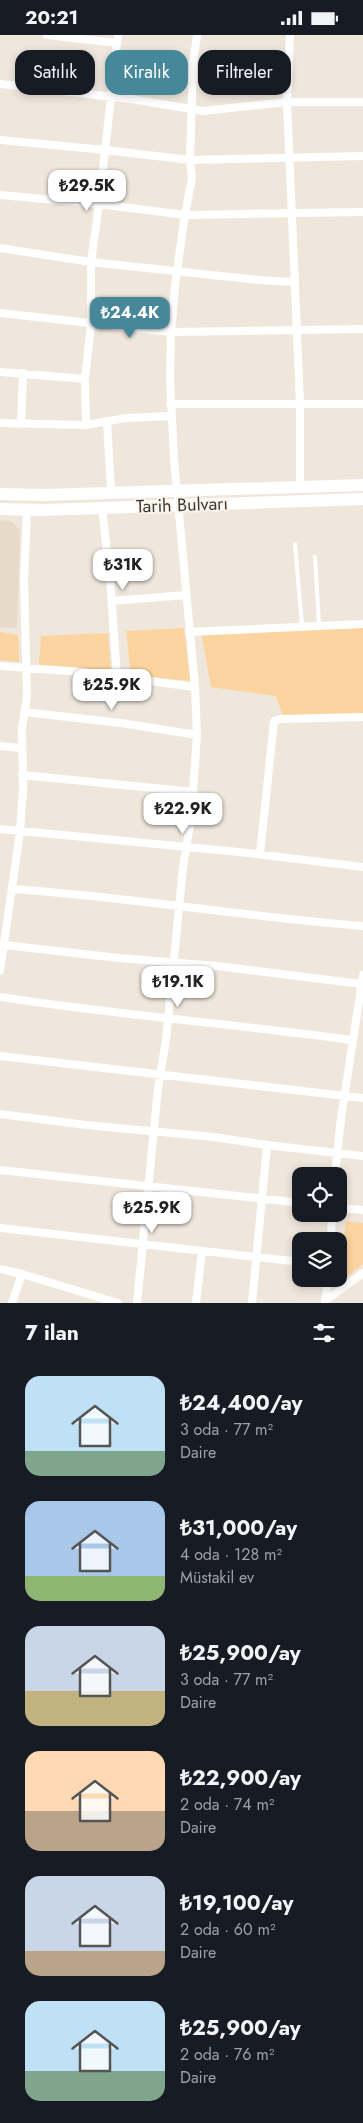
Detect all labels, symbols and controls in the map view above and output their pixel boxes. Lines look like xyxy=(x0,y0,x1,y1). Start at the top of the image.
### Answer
text: 20:21 xyxy=(25,4,78,31)
chip: Satılık xyxy=(15,50,95,95)
chip: Kiralık xyxy=(105,50,188,95)
chip: Filtreler xyxy=(198,50,291,95)
pin: ₺29.5K xyxy=(46,169,128,212)
text: ₺29.5K xyxy=(59,174,115,197)
pin: ₺24.4K xyxy=(89,297,171,339)
text: ₺24.4K xyxy=(101,301,159,324)
street label: Tarih Bulvarı xyxy=(136,490,228,520)
pin: ₺31K xyxy=(93,549,153,591)
text: ₺31K xyxy=(104,553,142,576)
pin: ₺25.9K xyxy=(71,669,153,711)
text: ₺25.9K xyxy=(83,673,141,696)
pin: ₺22.9K xyxy=(142,793,224,835)
text: ₺22.9K xyxy=(154,797,212,820)
pin: ₺19.1K xyxy=(137,965,219,1008)
text: ₺19.1K xyxy=(152,970,204,993)
map controls xyxy=(292,1167,347,1287)
button: locate xyxy=(292,1167,347,1222)
pin: ₺25.9K xyxy=(111,1191,193,1234)
text: ₺25.9K xyxy=(123,1196,181,1219)
button: layers xyxy=(292,1232,347,1287)
text: 7 ilan xyxy=(25,1318,79,1348)
icon: filters xyxy=(310,1319,338,1347)
text: ₺24,400/ay xyxy=(180,1388,303,1418)
icon: home xyxy=(65,1396,125,1456)
text: 3 oda · 77 m² xyxy=(180,1418,273,1441)
text: Daire xyxy=(180,1441,216,1464)
text: ₺31,000/ay xyxy=(180,1513,297,1543)
icon: home xyxy=(65,1521,125,1581)
text: 4 oda · 128 m² xyxy=(180,1543,282,1566)
text: Müstakil ev xyxy=(180,1566,254,1589)
text: ₺25,900/ay xyxy=(180,1638,301,1668)
icon: home xyxy=(65,1646,125,1706)
text: 3 oda · 77 m² xyxy=(180,1668,273,1691)
text: Daire xyxy=(180,1691,216,1714)
text: ₺22,900/ay xyxy=(180,1763,301,1793)
icon: home xyxy=(65,1771,125,1831)
text: 2 oda · 74 m² xyxy=(180,1793,274,1816)
text: Daire xyxy=(180,1816,216,1839)
text: ₺19,100/ay xyxy=(180,1888,293,1918)
icon: home xyxy=(65,1896,125,1956)
text: 2 oda · 60 m² xyxy=(180,1918,276,1941)
text: Daire xyxy=(180,1941,216,1964)
text: ₺25,900/ay xyxy=(180,2013,301,2043)
icon: home xyxy=(65,2021,125,2081)
text: 2 oda · 76 m² xyxy=(180,2043,274,2066)
text: Daire xyxy=(180,2066,216,2089)

